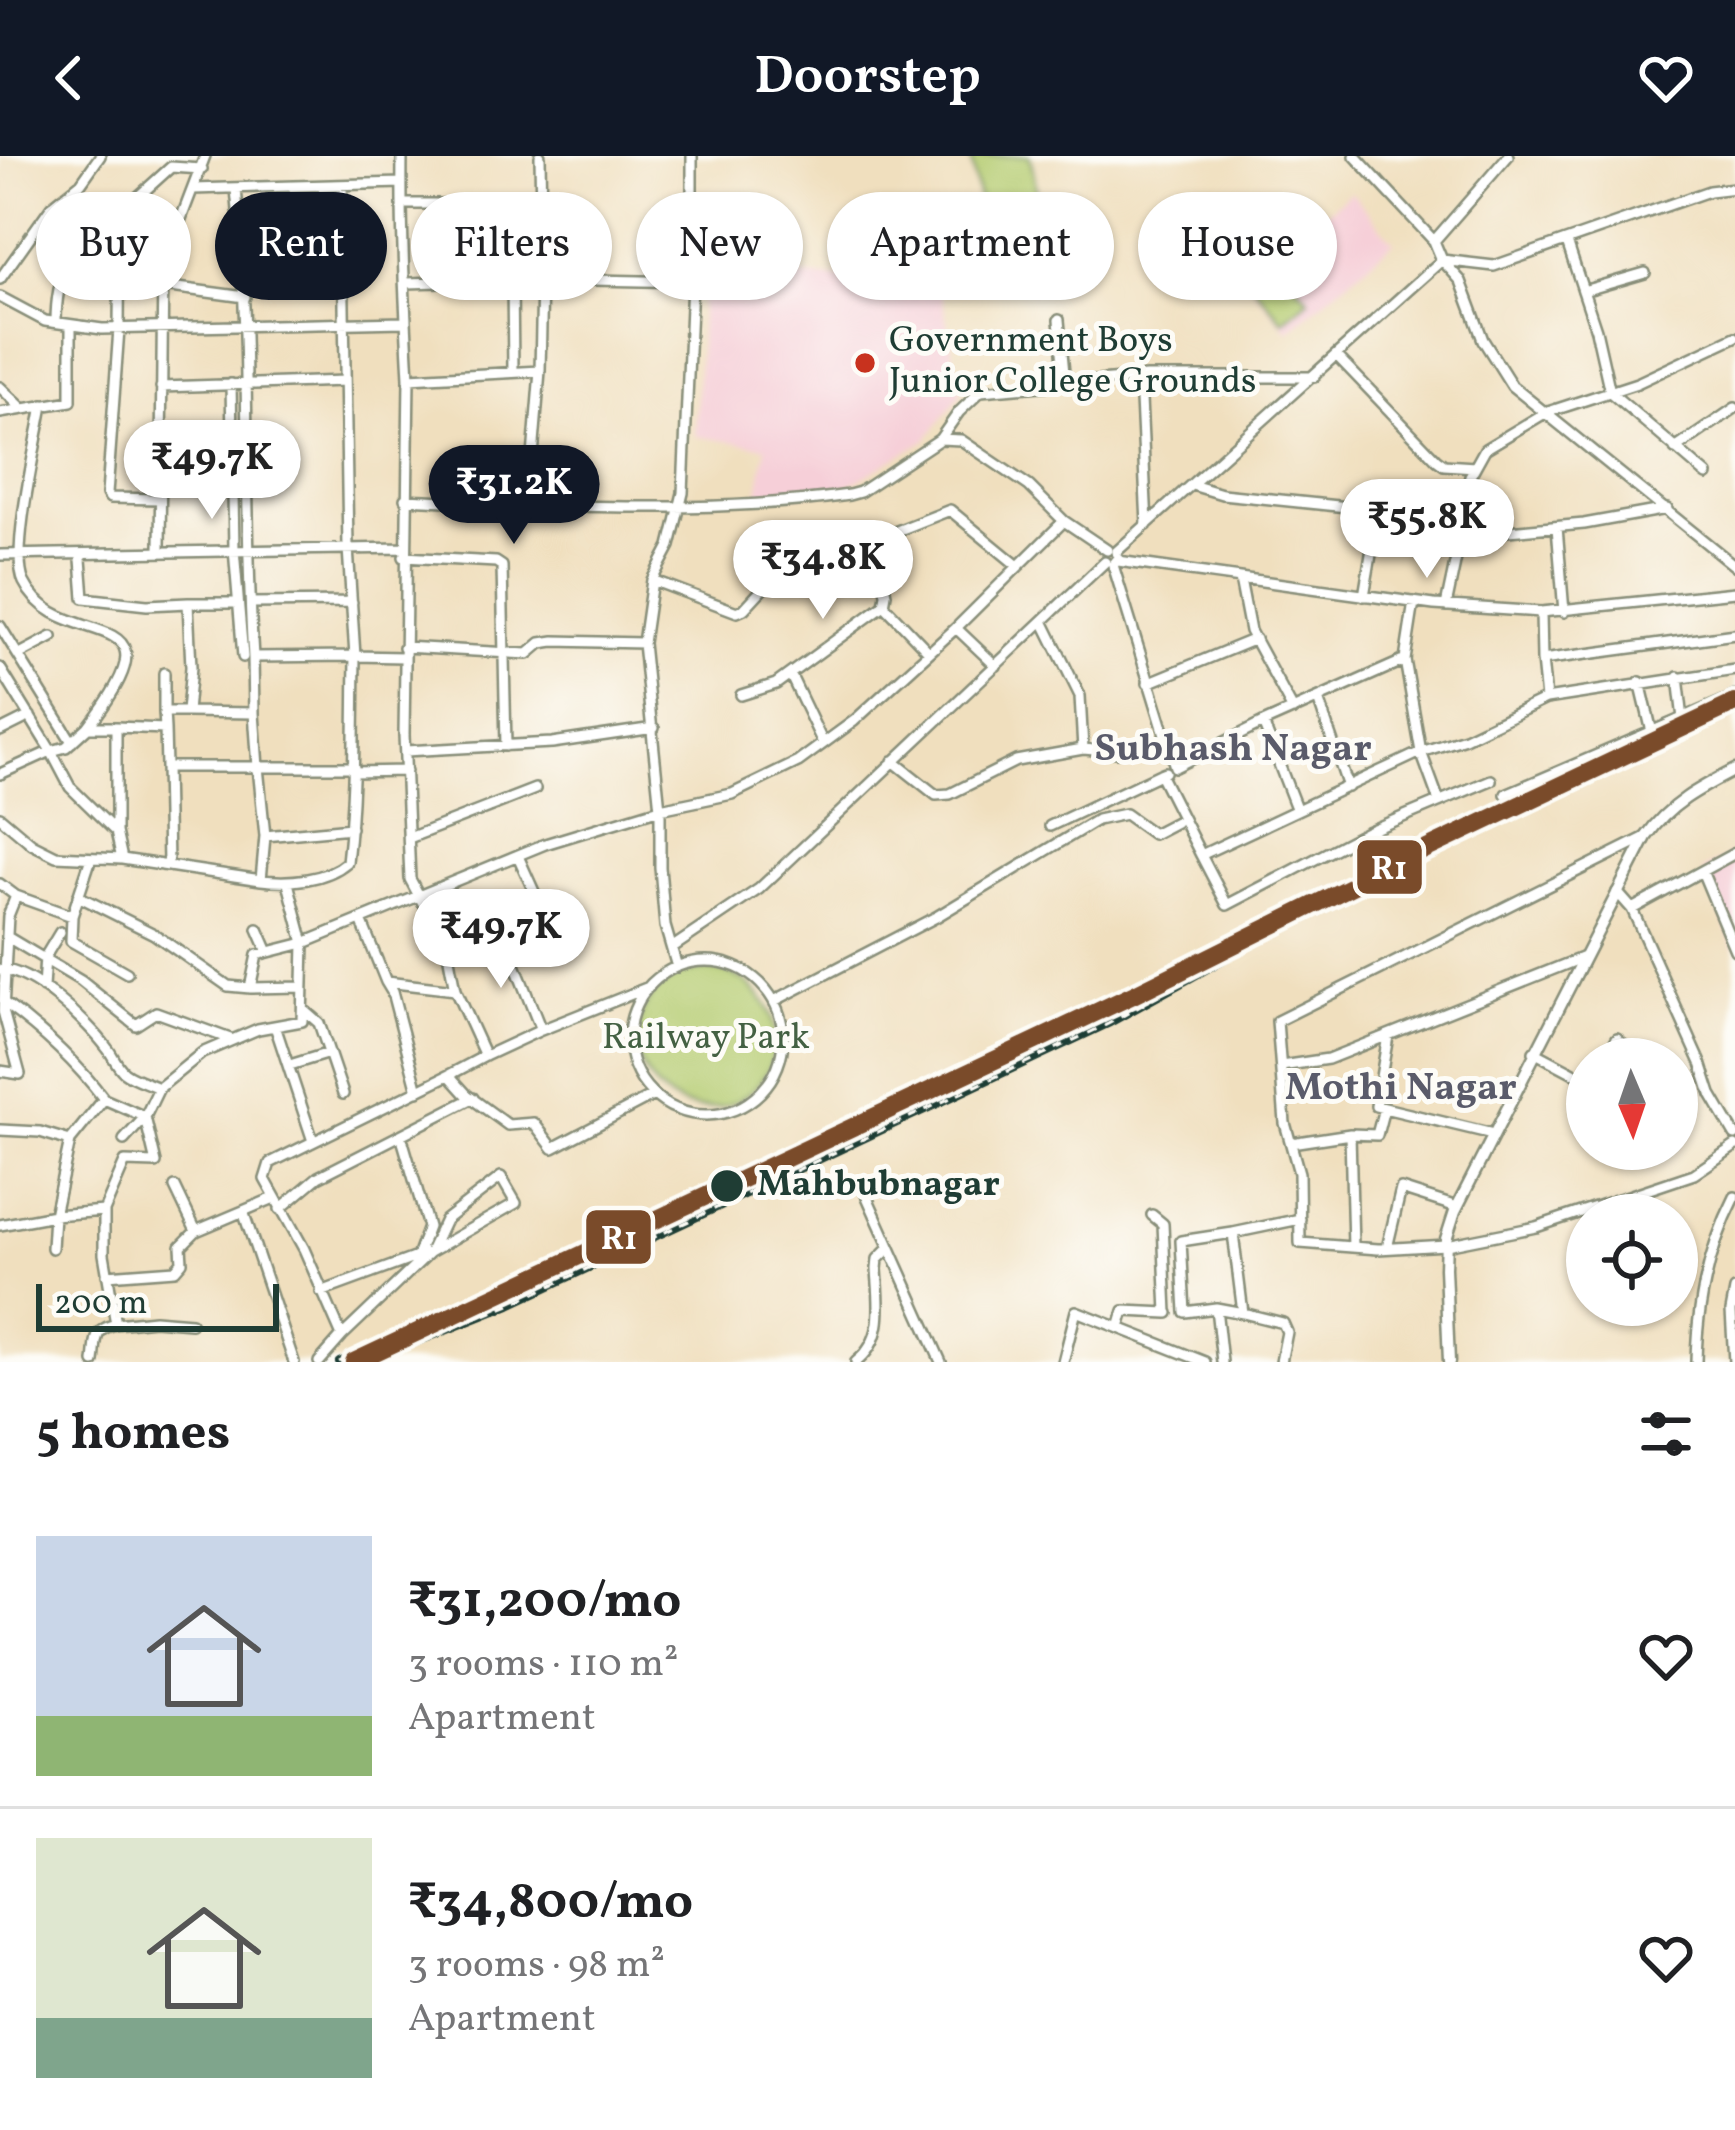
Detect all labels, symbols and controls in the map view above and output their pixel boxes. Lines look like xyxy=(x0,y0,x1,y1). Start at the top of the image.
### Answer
text: Doorstep xyxy=(754,41,981,116)
icon: back xyxy=(36,45,102,111)
icon: heart xyxy=(1633,45,1699,111)
chip: Buy xyxy=(36,192,191,300)
chip: Rent xyxy=(215,192,387,300)
chip: Filters xyxy=(411,192,612,300)
chip: New xyxy=(636,192,803,300)
chip: Apartment xyxy=(827,192,1114,300)
chip: House xyxy=(1138,192,1337,300)
place label: Government Boys Junior College Grounds xyxy=(889,317,1257,408)
marker: Government Boys Junior College Grounds xyxy=(852,350,878,376)
pin: ₹49.7K xyxy=(114,420,310,522)
text: ₹49.7K xyxy=(151,432,273,486)
pin: ₹31.2K xyxy=(416,445,612,547)
text: ₹31.2K xyxy=(456,457,572,511)
pin: ₹55.8K xyxy=(1329,479,1525,581)
text: ₹55.8K xyxy=(1367,491,1487,545)
pin: ₹34.8K xyxy=(725,520,921,622)
text: ₹34.8K xyxy=(760,532,886,586)
district label: Subhash Nagar xyxy=(1094,723,1372,777)
line badge: R1 xyxy=(1355,838,1424,896)
text: R1 xyxy=(1371,848,1407,894)
pin: ₹49.7K xyxy=(403,889,599,991)
text: ₹49.7K xyxy=(440,901,562,955)
park label: Railway Park xyxy=(602,1014,810,1064)
north arrow xyxy=(1566,1038,1698,1170)
map controls xyxy=(1566,1038,1698,1326)
district label: Mothi Nagar xyxy=(1285,1062,1517,1116)
place label: Mahbubnagar xyxy=(757,1161,1000,1211)
marker: Mahbubnagar xyxy=(708,1167,746,1205)
button: locate xyxy=(1566,1194,1698,1326)
line badge: R1 xyxy=(584,1208,653,1266)
text: R1 xyxy=(601,1218,637,1264)
scale bar xyxy=(36,1278,279,1331)
text: 200 m xyxy=(54,1282,148,1328)
text: 5 homes xyxy=(36,1399,230,1470)
icon: filters xyxy=(1633,1401,1699,1467)
text: ₹31,200/mo xyxy=(408,1567,681,1638)
icon: home xyxy=(132,1584,276,1728)
icon: heart xyxy=(1633,1623,1699,1689)
text: 3 rooms · 110 m² xyxy=(408,1638,679,1692)
text: Apartment xyxy=(408,1692,596,1746)
text: ₹34,800/mo xyxy=(408,1868,693,1939)
icon: home xyxy=(132,1886,276,2030)
icon: heart xyxy=(1633,1925,1699,1991)
text: 3 rooms · 98 m² xyxy=(408,1939,665,1993)
text: Apartment xyxy=(408,1993,596,2047)

